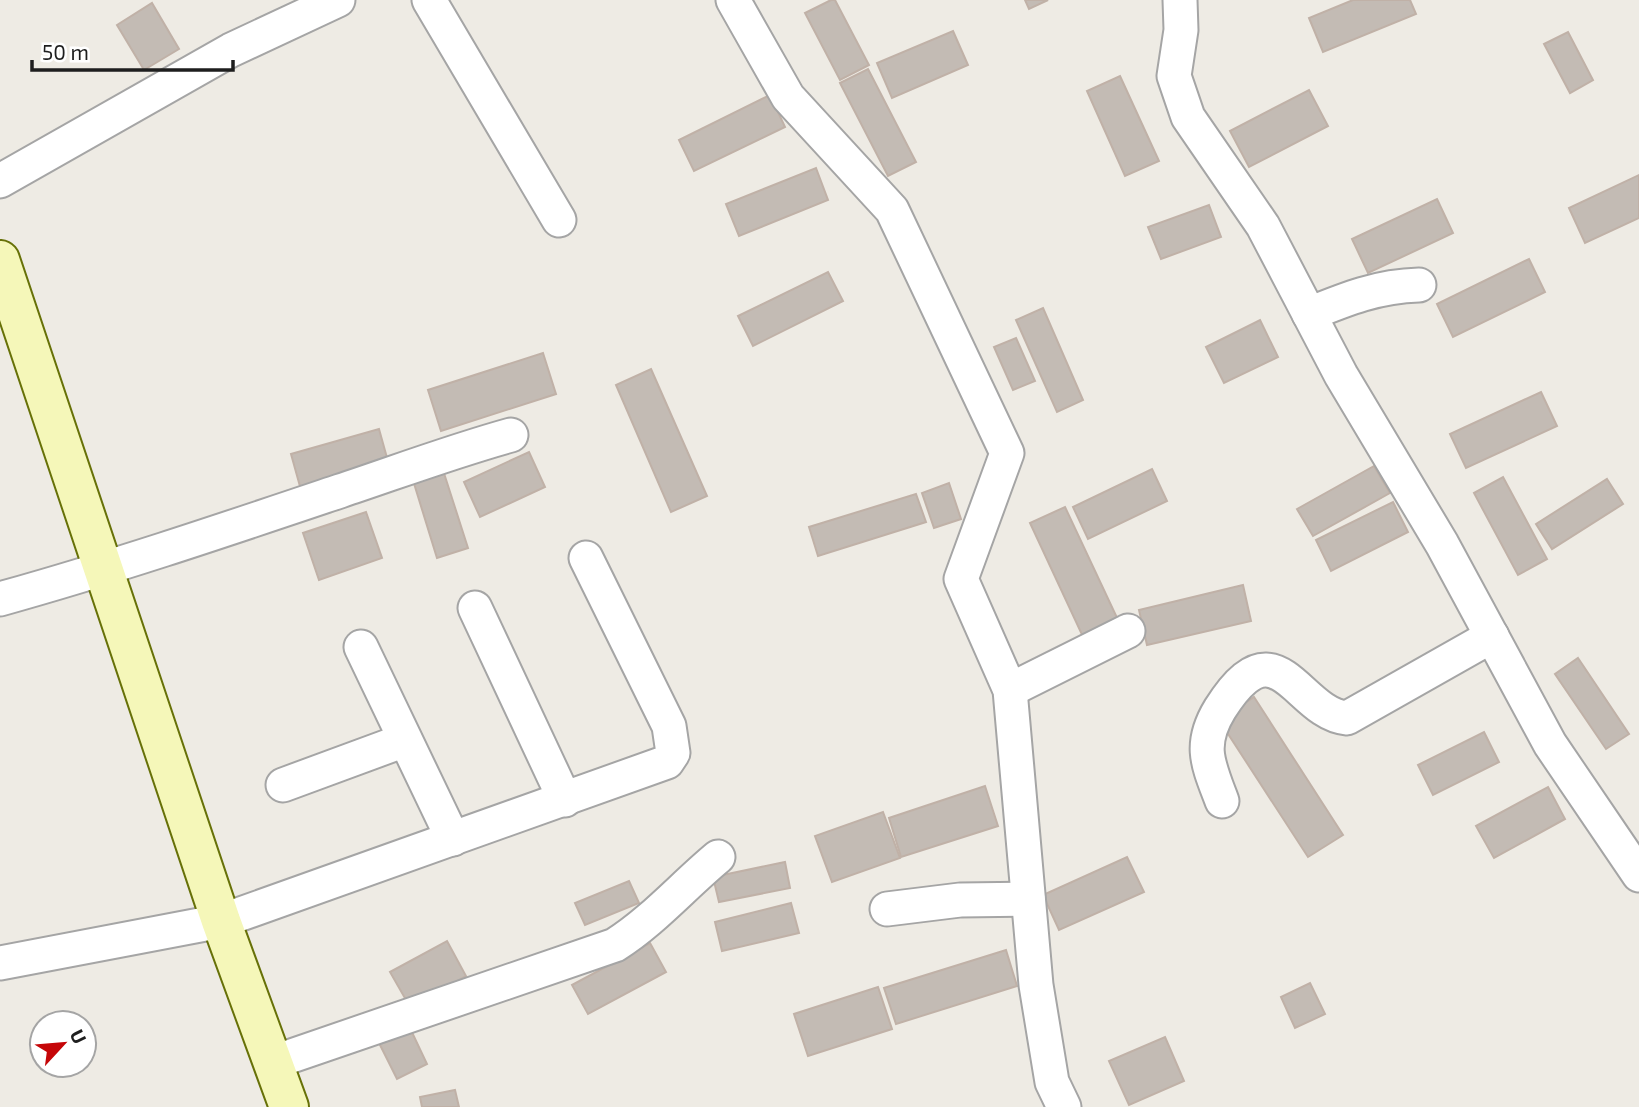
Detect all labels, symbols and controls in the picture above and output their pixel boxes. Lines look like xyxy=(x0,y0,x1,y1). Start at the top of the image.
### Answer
scale bar xyxy=(32,28,233,72)
text: 50 m xyxy=(42,39,89,64)
north arrow xyxy=(28,1009,98,1079)
text: U xyxy=(66,1025,92,1047)

